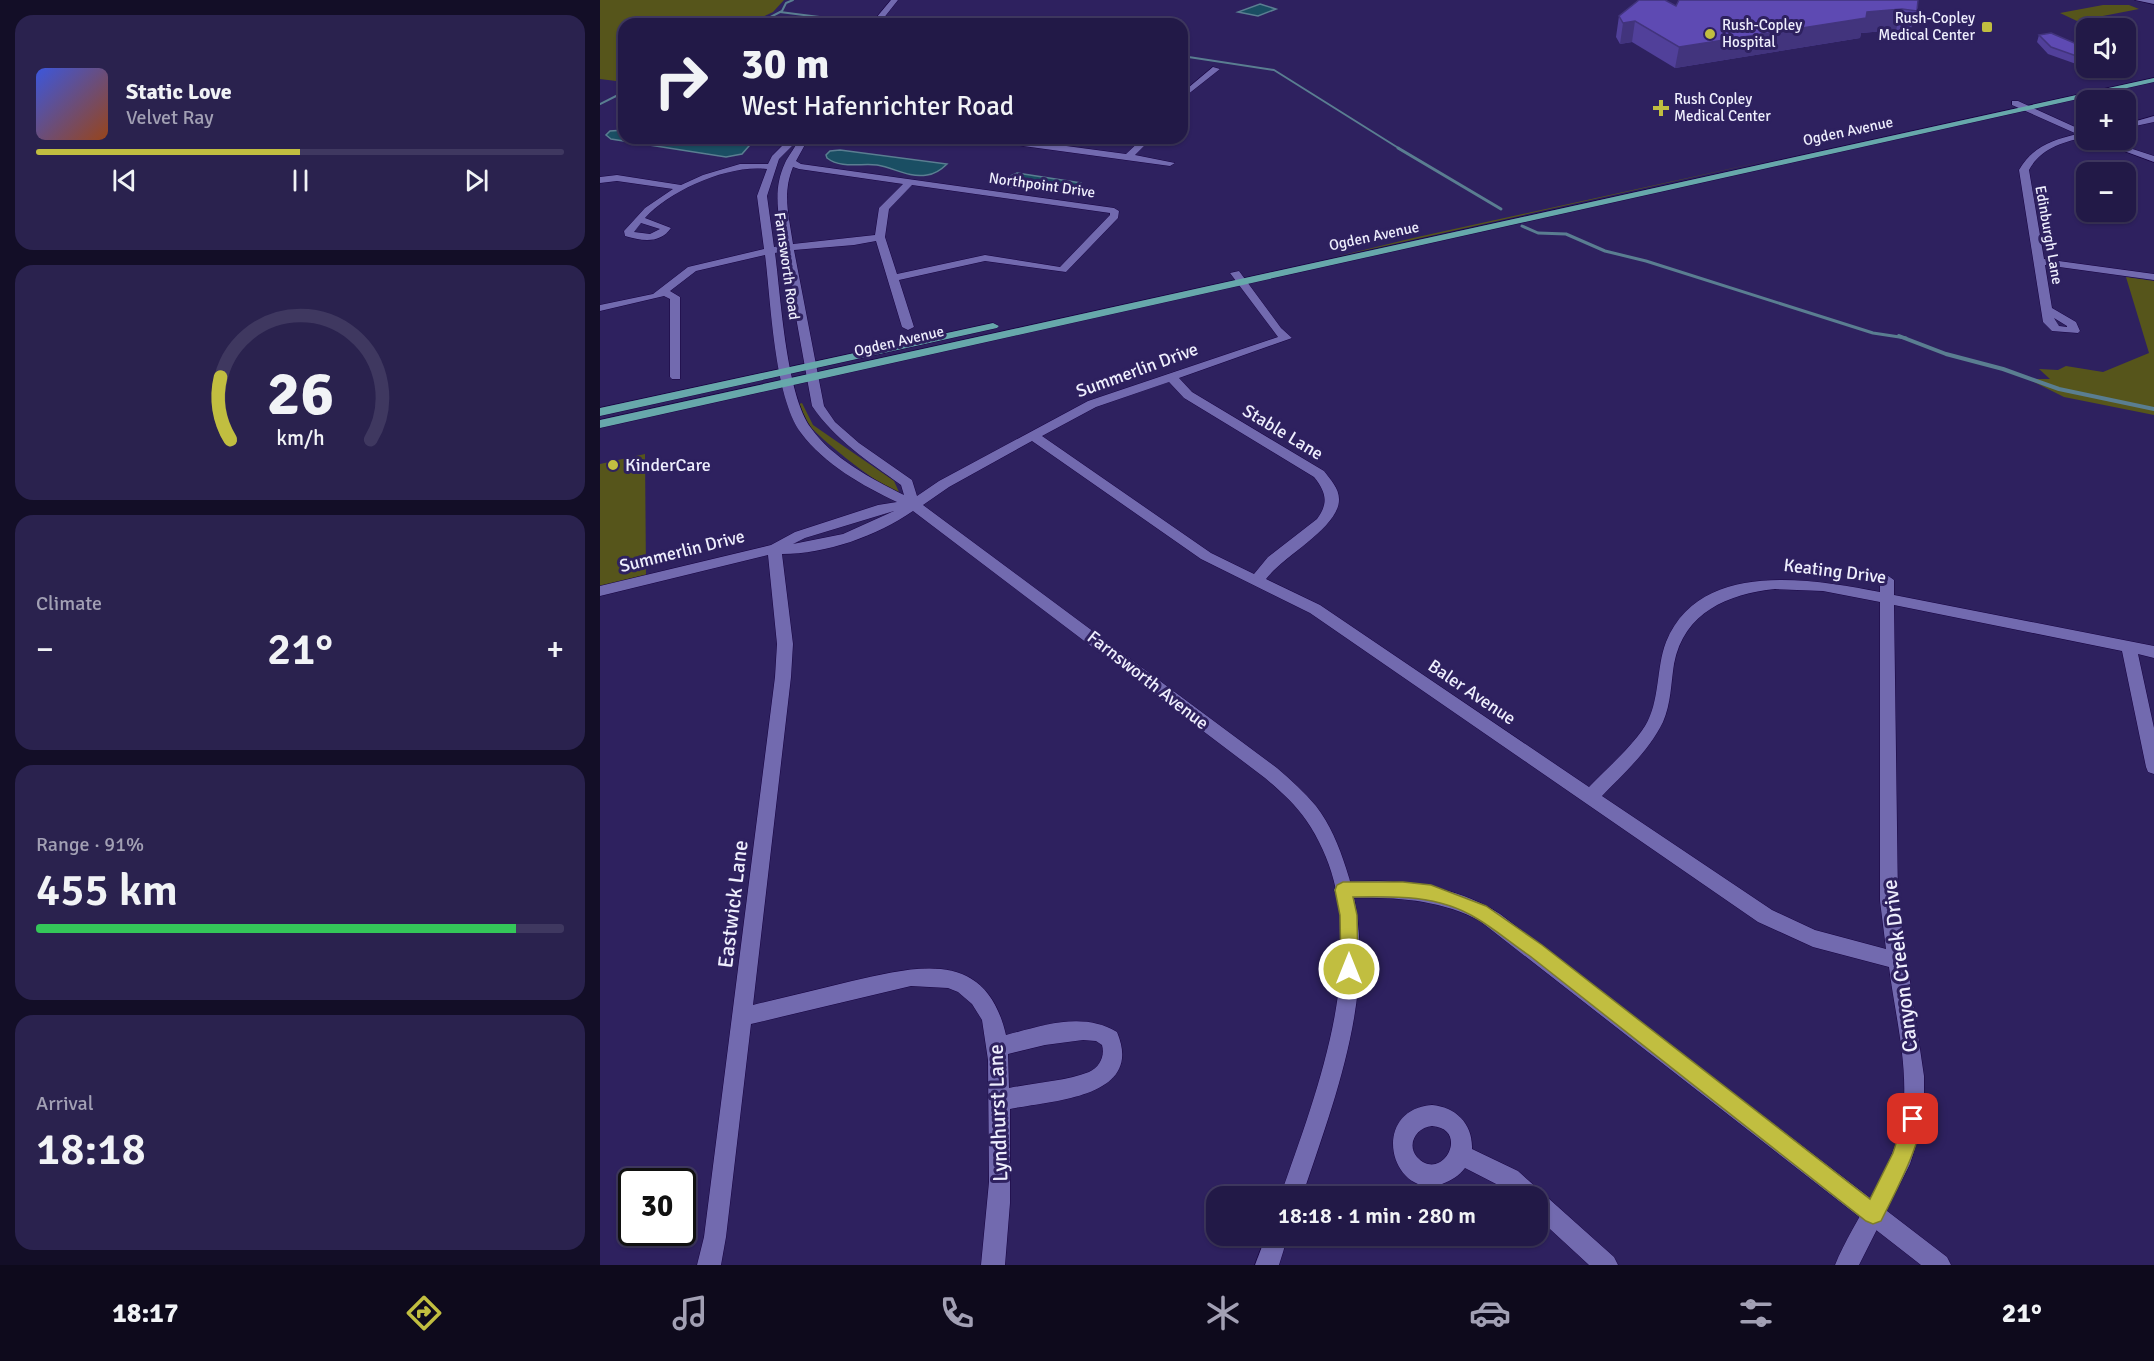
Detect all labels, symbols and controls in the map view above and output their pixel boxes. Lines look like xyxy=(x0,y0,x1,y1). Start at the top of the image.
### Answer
place label: Rush-Copley Medical Center xyxy=(1878,9,1975,44)
place label: Rush-Copley Hospital xyxy=(1722,16,1802,51)
map controls xyxy=(2076,18,2136,222)
button: sound xyxy=(2076,18,2136,78)
marker: Rush-Copley Medical Center xyxy=(1980,20,1994,34)
marker: Rush-Copley Hospital xyxy=(1703,27,1717,41)
text: 30 m xyxy=(741,39,830,90)
icon: right xyxy=(642,42,720,120)
text: Static Love xyxy=(126,78,232,105)
text: West Hafenrichter Road xyxy=(741,90,1014,123)
place label: Rush Copley Medical Center xyxy=(1674,90,1771,125)
button: + xyxy=(2076,90,2136,150)
marker: Rush Copley Medical Center xyxy=(1652,99,1670,117)
text: Velvet Ray xyxy=(126,105,214,130)
street label: Ogden Avenue xyxy=(1801,113,1895,149)
button: − xyxy=(2076,162,2136,222)
icon: previous xyxy=(108,164,141,197)
icon: pause xyxy=(284,164,317,197)
icon: next xyxy=(460,164,493,197)
street label: Northpoint Drive xyxy=(988,169,1096,201)
street label: Edinburgh Lane xyxy=(2031,184,2067,286)
street label: Farnsworth Road xyxy=(771,211,803,321)
street label: Ogden Avenue xyxy=(1327,218,1421,254)
street label: Ogden Avenue xyxy=(852,322,946,360)
street label: Summerlin Drive xyxy=(1073,338,1201,402)
text: 26 xyxy=(266,355,334,432)
street label: Stable Lane xyxy=(1239,399,1327,465)
text: km/h xyxy=(276,425,324,451)
place label: KinderCare xyxy=(625,454,711,476)
marker: KinderCare xyxy=(606,458,620,472)
street label: Summerlin Drive xyxy=(617,525,747,577)
street label: Keating Drive xyxy=(1782,554,1888,588)
text: Climate xyxy=(36,591,102,616)
text: 21° xyxy=(267,622,333,677)
street label: Farnsworth Avenue xyxy=(1083,626,1213,734)
text: − xyxy=(36,629,54,670)
text: + xyxy=(546,629,564,670)
street label: Baler Avenue xyxy=(1424,655,1520,729)
text: Range · 91% xyxy=(36,832,144,857)
street label: Eastwick Lane xyxy=(712,839,754,969)
text: 455 km xyxy=(36,863,178,918)
street label: Canyon Creek Drive xyxy=(1876,878,1924,1054)
position arrow xyxy=(1317,937,1381,1001)
street label: Lyndhurst Lane xyxy=(983,1044,1013,1182)
text: Arrival xyxy=(36,1091,94,1116)
pin xyxy=(1887,1093,1938,1144)
icon: arrive xyxy=(1896,1102,1929,1135)
text: 18:18 xyxy=(36,1122,146,1177)
speed limit sign: 30 xyxy=(618,1168,696,1246)
text: 18:18 · 1 min · 280 m xyxy=(1278,1202,1476,1229)
icon: directions xyxy=(403,1292,445,1334)
icon: music xyxy=(669,1292,711,1334)
icon: phone xyxy=(936,1292,978,1334)
icon: climate xyxy=(1202,1292,1244,1334)
icon: car xyxy=(1469,1292,1511,1334)
icon: filters xyxy=(1735,1292,1777,1334)
text: 18:17 xyxy=(112,1297,179,1330)
text: 21° xyxy=(2002,1297,2042,1330)

